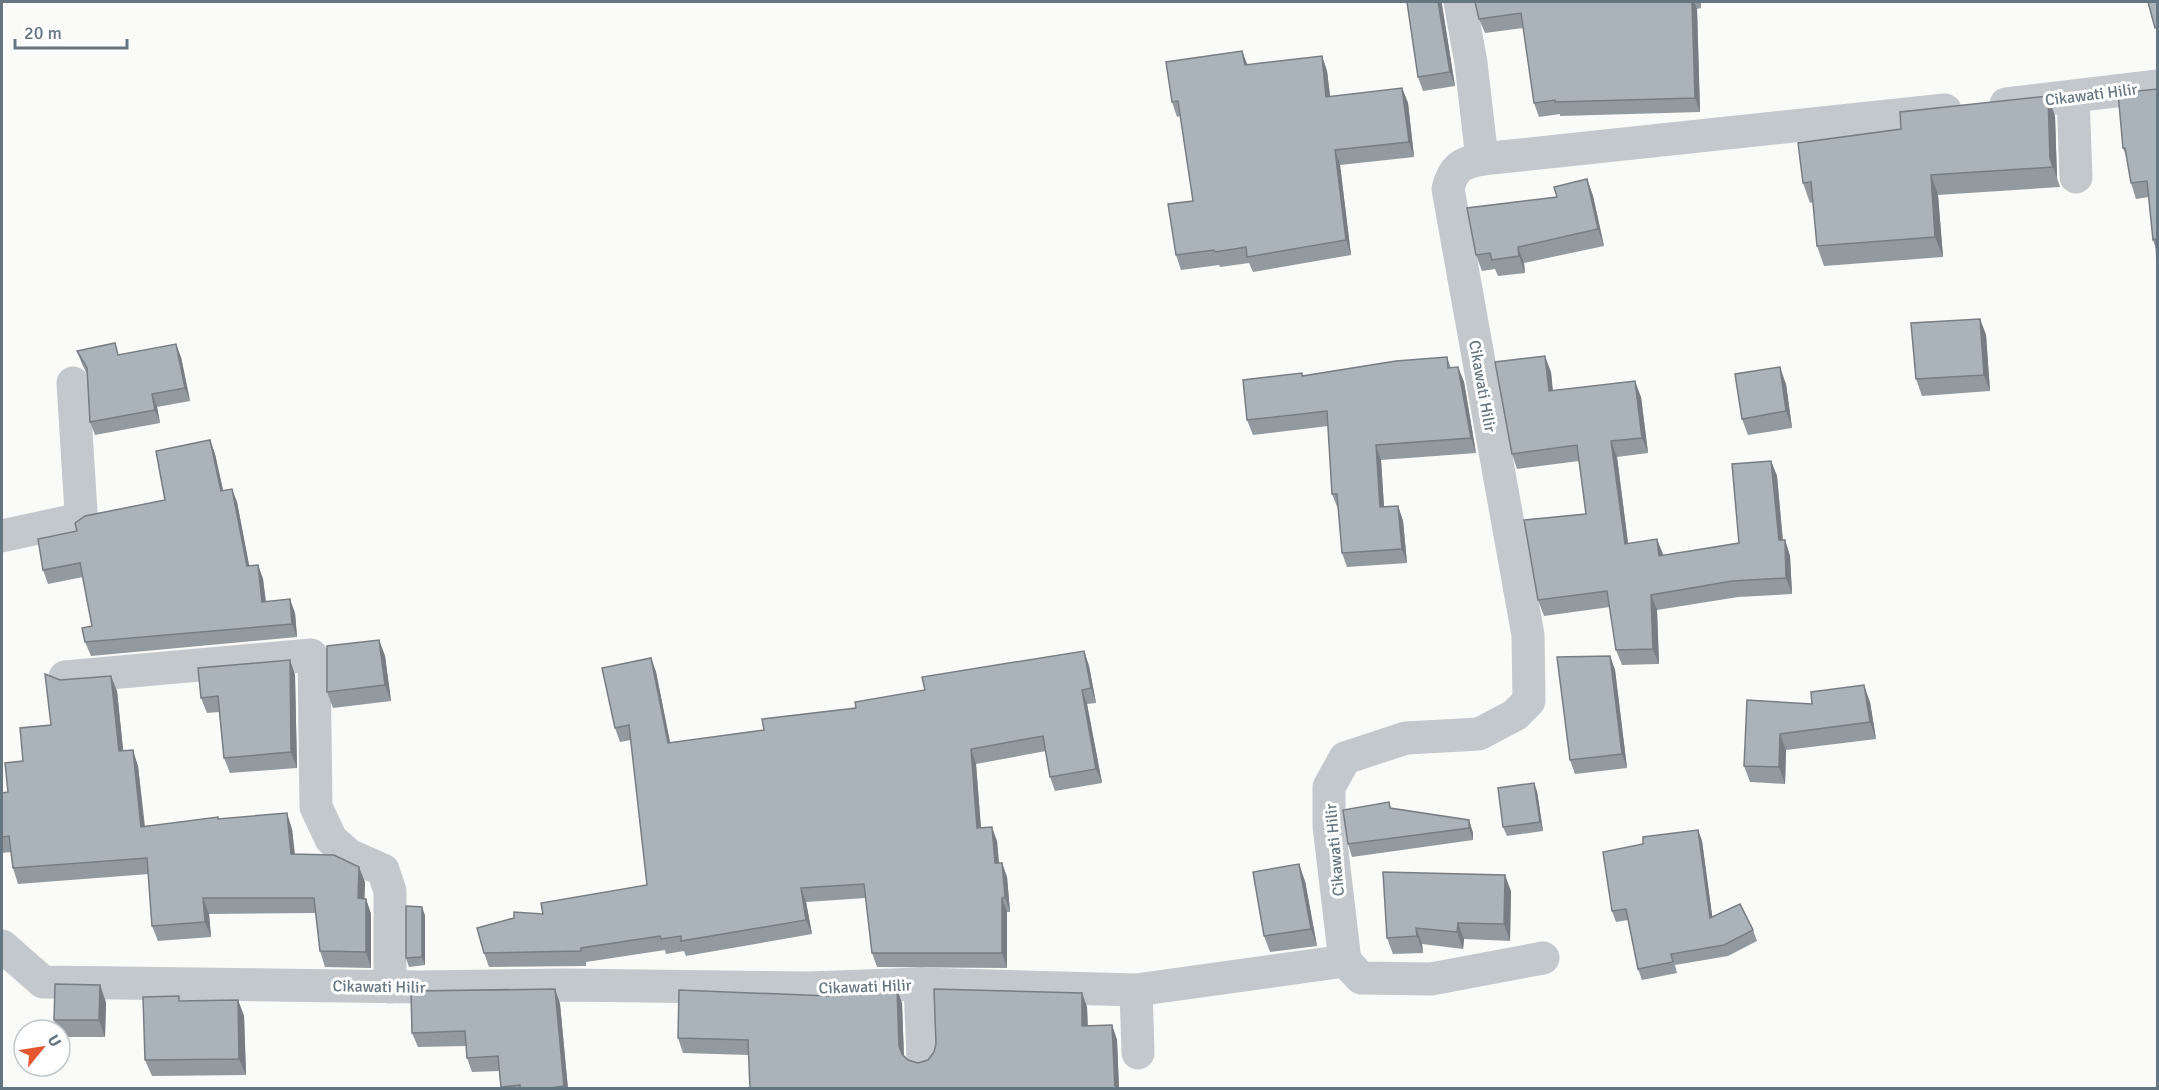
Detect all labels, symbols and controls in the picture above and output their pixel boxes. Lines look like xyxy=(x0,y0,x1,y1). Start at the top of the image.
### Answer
scale bar xyxy=(15,12,128,50)
text: 20 m xyxy=(24,22,62,44)
street label: Cikawati Hilir xyxy=(2044,79,2139,111)
street label: Cikawati Hilir xyxy=(1464,339,1500,434)
street label: Cikawati Hilir xyxy=(1321,803,1349,897)
street label: Cikawati Hilir xyxy=(818,975,912,999)
street label: Cikawati Hilir xyxy=(332,976,426,998)
north arrow xyxy=(12,1018,72,1078)
text: U xyxy=(43,1031,65,1051)

